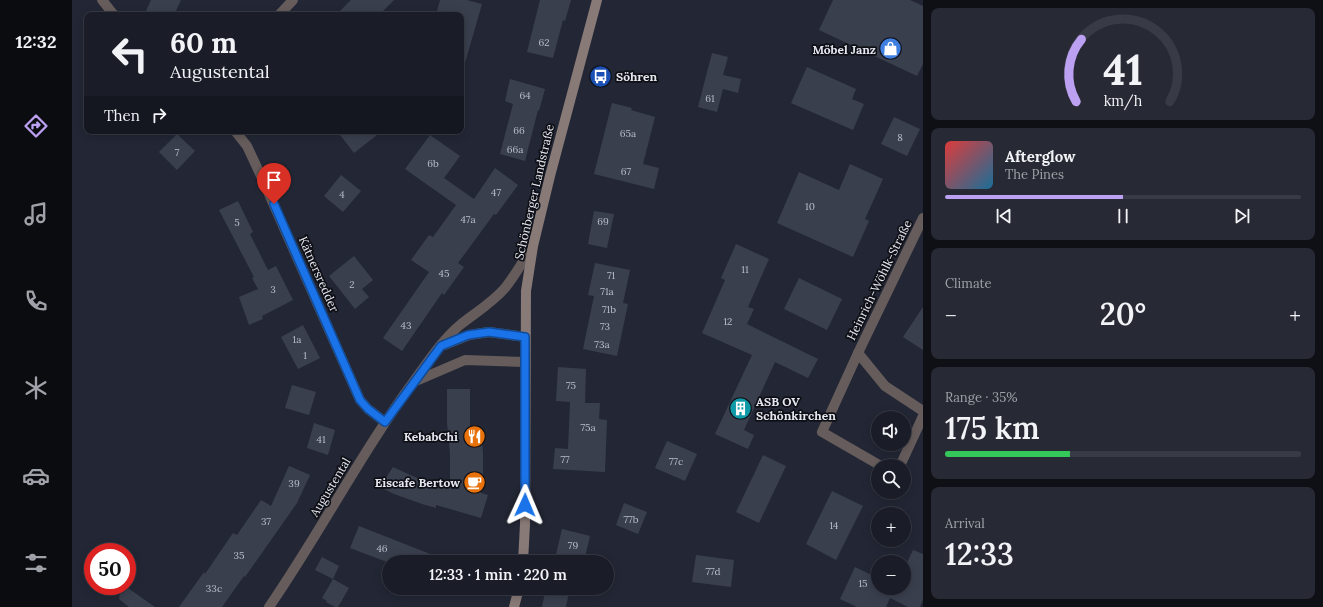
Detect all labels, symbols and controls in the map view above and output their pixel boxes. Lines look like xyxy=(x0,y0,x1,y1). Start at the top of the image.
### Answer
text: 60 m xyxy=(170,25,237,61)
icon: left xyxy=(104,28,156,80)
text: 12:32 xyxy=(15,30,57,53)
house number: 62 xyxy=(538,36,550,49)
shop icon: Möbel Janz xyxy=(878,36,904,62)
place label: Möbel Janz xyxy=(812,42,876,57)
text: 41 xyxy=(1103,43,1143,96)
text: Augustental xyxy=(170,60,270,83)
bus stop icon: Söhren xyxy=(588,63,614,89)
place label: Söhren xyxy=(616,69,657,84)
house number: 64 xyxy=(519,89,531,102)
text: km/h xyxy=(1104,91,1143,110)
house number: 61 xyxy=(705,92,715,105)
icon: right xyxy=(148,104,170,126)
text: Then xyxy=(104,106,140,125)
icon: directions xyxy=(22,112,50,140)
street label: Schönberger Landstraße xyxy=(511,122,557,261)
house number: 66 xyxy=(513,124,525,137)
house number: 65a xyxy=(620,127,636,140)
house number: 8 xyxy=(897,131,903,144)
house number: 66a xyxy=(507,143,523,156)
house number: 7 xyxy=(175,146,180,159)
text: Afterglow xyxy=(1005,147,1075,166)
house number: 6b xyxy=(427,157,439,170)
pin xyxy=(257,163,291,204)
house number: 67 xyxy=(621,165,632,178)
text: The Pines xyxy=(1005,166,1064,183)
icon: arrive xyxy=(263,169,285,191)
house number: 47 xyxy=(491,186,501,199)
house number: 4 xyxy=(339,188,345,201)
icon: music xyxy=(22,200,50,228)
house number: 10 xyxy=(805,200,815,213)
icon: previous xyxy=(993,205,1015,227)
icon: pause xyxy=(1112,205,1134,227)
icon: next xyxy=(1231,205,1253,227)
house number: 47a xyxy=(460,213,476,226)
house number: 69 xyxy=(597,215,609,228)
house number: 5 xyxy=(234,216,240,229)
street label: Heinrich-Wöhlk-Straße xyxy=(843,217,915,343)
street label: Kätnersredder xyxy=(296,234,343,315)
house number: 11 xyxy=(741,263,749,276)
house number: 45 xyxy=(439,267,449,280)
house number: 71 xyxy=(607,269,615,282)
text: Climate xyxy=(945,275,992,292)
house number: 2 xyxy=(349,278,355,291)
house number: 3 xyxy=(270,283,276,296)
house number: 71a xyxy=(600,285,614,298)
icon: phone xyxy=(22,287,50,315)
text: 20° xyxy=(1100,295,1146,333)
text: − xyxy=(945,301,957,329)
text: + xyxy=(1289,301,1301,329)
house number: 71b xyxy=(602,303,616,316)
house number: 12 xyxy=(723,315,733,328)
house number: 43 xyxy=(401,319,412,332)
house number: 73 xyxy=(600,320,611,333)
house number: 1a xyxy=(293,333,301,346)
house number: 73a xyxy=(594,338,610,351)
house number: 1 xyxy=(303,349,307,362)
icon: climate xyxy=(22,374,50,402)
house number: 75 xyxy=(566,379,576,392)
text: Range · 35% xyxy=(945,389,1018,406)
place label: ASB OV Schönkirchen xyxy=(756,394,836,423)
building icon: ASB OV Schönkirchen xyxy=(728,395,754,421)
text: 175 km xyxy=(945,409,1039,447)
map controls xyxy=(871,411,911,595)
button: sound xyxy=(871,411,911,451)
house number: 75a xyxy=(580,421,596,434)
restaurant icon: KebabChi xyxy=(461,423,487,449)
place label: KebabChi xyxy=(404,429,458,444)
house number: 41 xyxy=(316,433,326,446)
house number: 77 xyxy=(560,453,570,466)
street label: Augustental xyxy=(306,455,354,520)
house number: 77c xyxy=(669,455,683,468)
button: search xyxy=(871,459,911,499)
icon: car xyxy=(22,462,50,490)
cafe icon: Eiscafe Bertow xyxy=(462,469,488,495)
place label: Eiscafe Bertow xyxy=(375,475,460,490)
house number: 39 xyxy=(288,477,300,490)
position arrow xyxy=(504,484,546,526)
button: + xyxy=(871,507,911,547)
house number: 77b xyxy=(623,513,639,526)
house number: 37 xyxy=(261,515,271,528)
text: Arrival xyxy=(945,515,985,532)
house number: 14 xyxy=(829,519,839,532)
text: 12:33 xyxy=(945,535,1014,573)
house number: 79 xyxy=(568,539,578,552)
house number: 46 xyxy=(376,542,388,555)
speed limit sign: 50 xyxy=(84,543,136,595)
icon: filters xyxy=(22,549,50,577)
house number: 35 xyxy=(233,549,245,562)
button: − xyxy=(871,555,911,595)
text: 12:33 · 1 min · 220 m xyxy=(429,565,567,584)
house number: 77d xyxy=(705,565,721,578)
house number: 15 xyxy=(858,577,868,590)
house number: 33c xyxy=(206,582,222,595)

